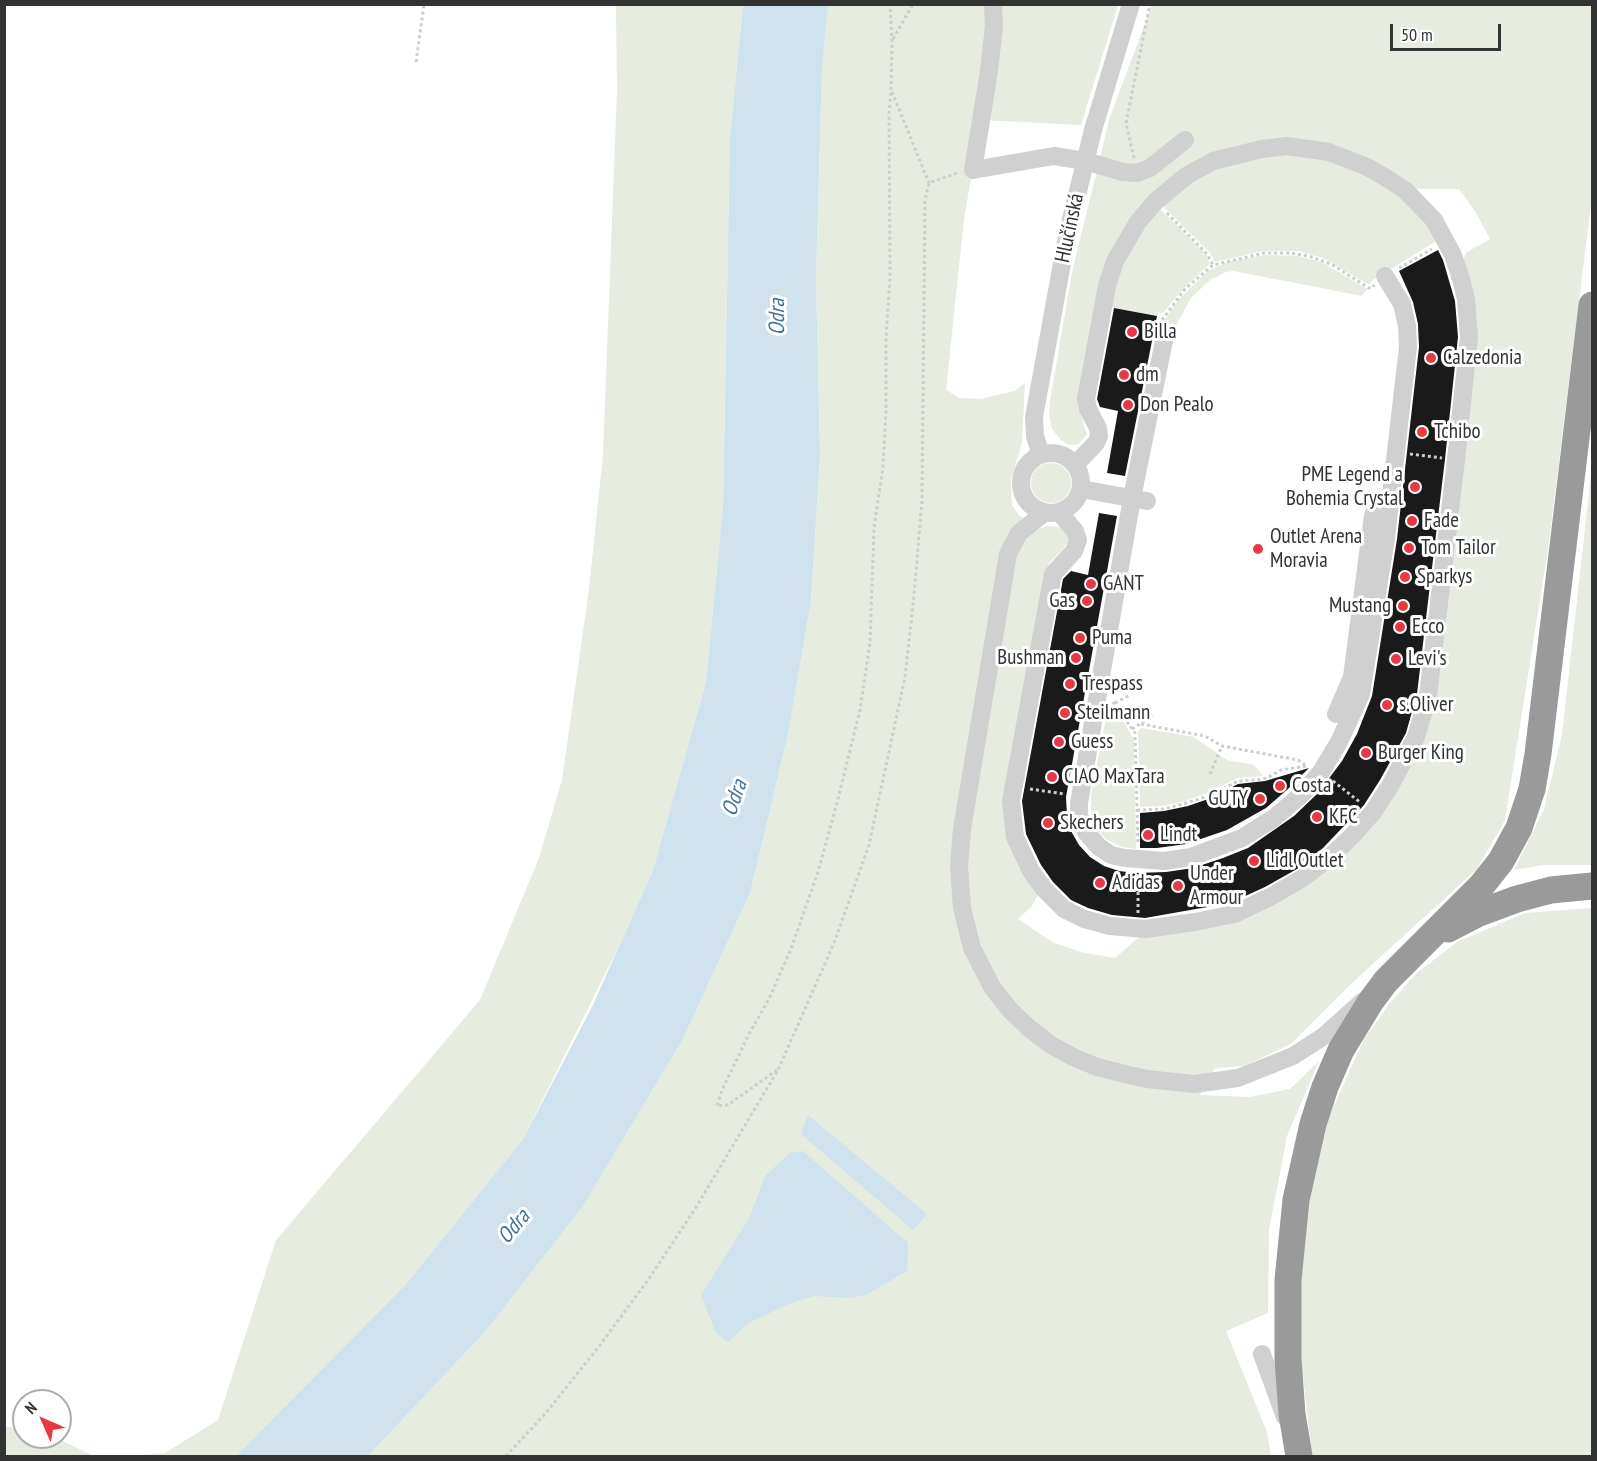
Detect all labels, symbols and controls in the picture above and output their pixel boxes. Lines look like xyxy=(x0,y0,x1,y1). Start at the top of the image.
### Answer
scale bar xyxy=(1393,12,1504,50)
text: 50 m xyxy=(1401,23,1433,46)
street label: Hlučínská xyxy=(1050,191,1090,265)
water label: Odra xyxy=(765,299,791,335)
place label: Billa xyxy=(1144,319,1177,345)
marker: Billa xyxy=(1125,325,1139,339)
place label: Calzedonia xyxy=(1443,345,1522,371)
marker: Calzedonia xyxy=(1424,351,1438,365)
place label: dm xyxy=(1136,362,1159,388)
marker: dm xyxy=(1117,368,1131,382)
place label: Don Pealo xyxy=(1140,392,1214,418)
marker: Don Pealo xyxy=(1121,398,1135,412)
place label: Tchibo xyxy=(1434,419,1481,445)
marker: Tchibo xyxy=(1415,425,1429,439)
place label: PME Legend a Bohemia Crystal xyxy=(1286,462,1403,512)
marker: PME Legend a Bohemia Crystal xyxy=(1408,480,1422,494)
place label: Fade xyxy=(1424,508,1459,534)
marker: Fade xyxy=(1405,514,1419,528)
place label: Outlet Arena Moravia xyxy=(1270,524,1362,574)
place label: Tom Tailor xyxy=(1421,535,1496,561)
marker: Tom Tailor xyxy=(1402,541,1416,555)
marker: Outlet Arena Moravia xyxy=(1251,542,1265,556)
place label: Sparkys xyxy=(1417,564,1472,590)
marker: Sparkys xyxy=(1398,570,1412,584)
place label: GANT xyxy=(1103,571,1144,597)
marker: GANT xyxy=(1084,577,1098,591)
place label: Gas xyxy=(1049,588,1075,614)
place label: Mustang xyxy=(1329,593,1391,619)
marker: Gas xyxy=(1080,594,1094,608)
marker: Mustang xyxy=(1396,599,1410,613)
place label: Ecco xyxy=(1412,614,1444,640)
marker: Ecco xyxy=(1393,620,1407,634)
place label: Puma xyxy=(1092,625,1132,651)
marker: Puma xyxy=(1073,631,1087,645)
place label: Bushman xyxy=(997,645,1064,671)
place label: Levi's xyxy=(1408,646,1447,672)
marker: Bushman xyxy=(1069,651,1083,665)
marker: Levi's xyxy=(1389,652,1403,666)
place label: Trespass xyxy=(1082,671,1143,697)
marker: Trespass xyxy=(1063,677,1077,691)
place label: s.Oliver xyxy=(1399,692,1453,718)
marker: s.Oliver xyxy=(1380,698,1394,712)
place label: Steilmann xyxy=(1077,700,1150,726)
marker: Steilmann xyxy=(1058,706,1072,720)
place label: Guess xyxy=(1071,729,1113,755)
marker: Guess xyxy=(1052,735,1066,749)
place label: Burger King xyxy=(1378,740,1464,766)
marker: Burger King xyxy=(1359,746,1373,760)
place label: CIAO MaxTara xyxy=(1064,764,1165,790)
marker: CIAO MaxTara xyxy=(1045,770,1059,784)
place label: Costa xyxy=(1292,773,1331,799)
water label: Odra xyxy=(717,776,753,820)
marker: Costa xyxy=(1273,779,1287,793)
place label: GUTY xyxy=(1208,786,1248,812)
marker: GUTY xyxy=(1253,792,1267,806)
place label: KFC xyxy=(1329,804,1358,830)
place label: Skechers xyxy=(1060,810,1124,836)
marker: KFC xyxy=(1310,810,1324,824)
marker: Skechers xyxy=(1041,816,1055,830)
place label: Lindt xyxy=(1160,822,1197,848)
marker: Lindt xyxy=(1141,828,1155,842)
place label: Lidl Outlet xyxy=(1266,848,1343,874)
marker: Lidl Outlet xyxy=(1247,854,1261,868)
place label: Under Armour xyxy=(1190,861,1243,911)
place label: Adidas xyxy=(1112,870,1160,896)
marker: Adidas xyxy=(1093,876,1107,890)
marker: Under Armour xyxy=(1171,879,1185,893)
water label: Odra xyxy=(492,1205,536,1249)
north arrow xyxy=(12,1389,72,1449)
text: N xyxy=(21,1398,41,1418)

